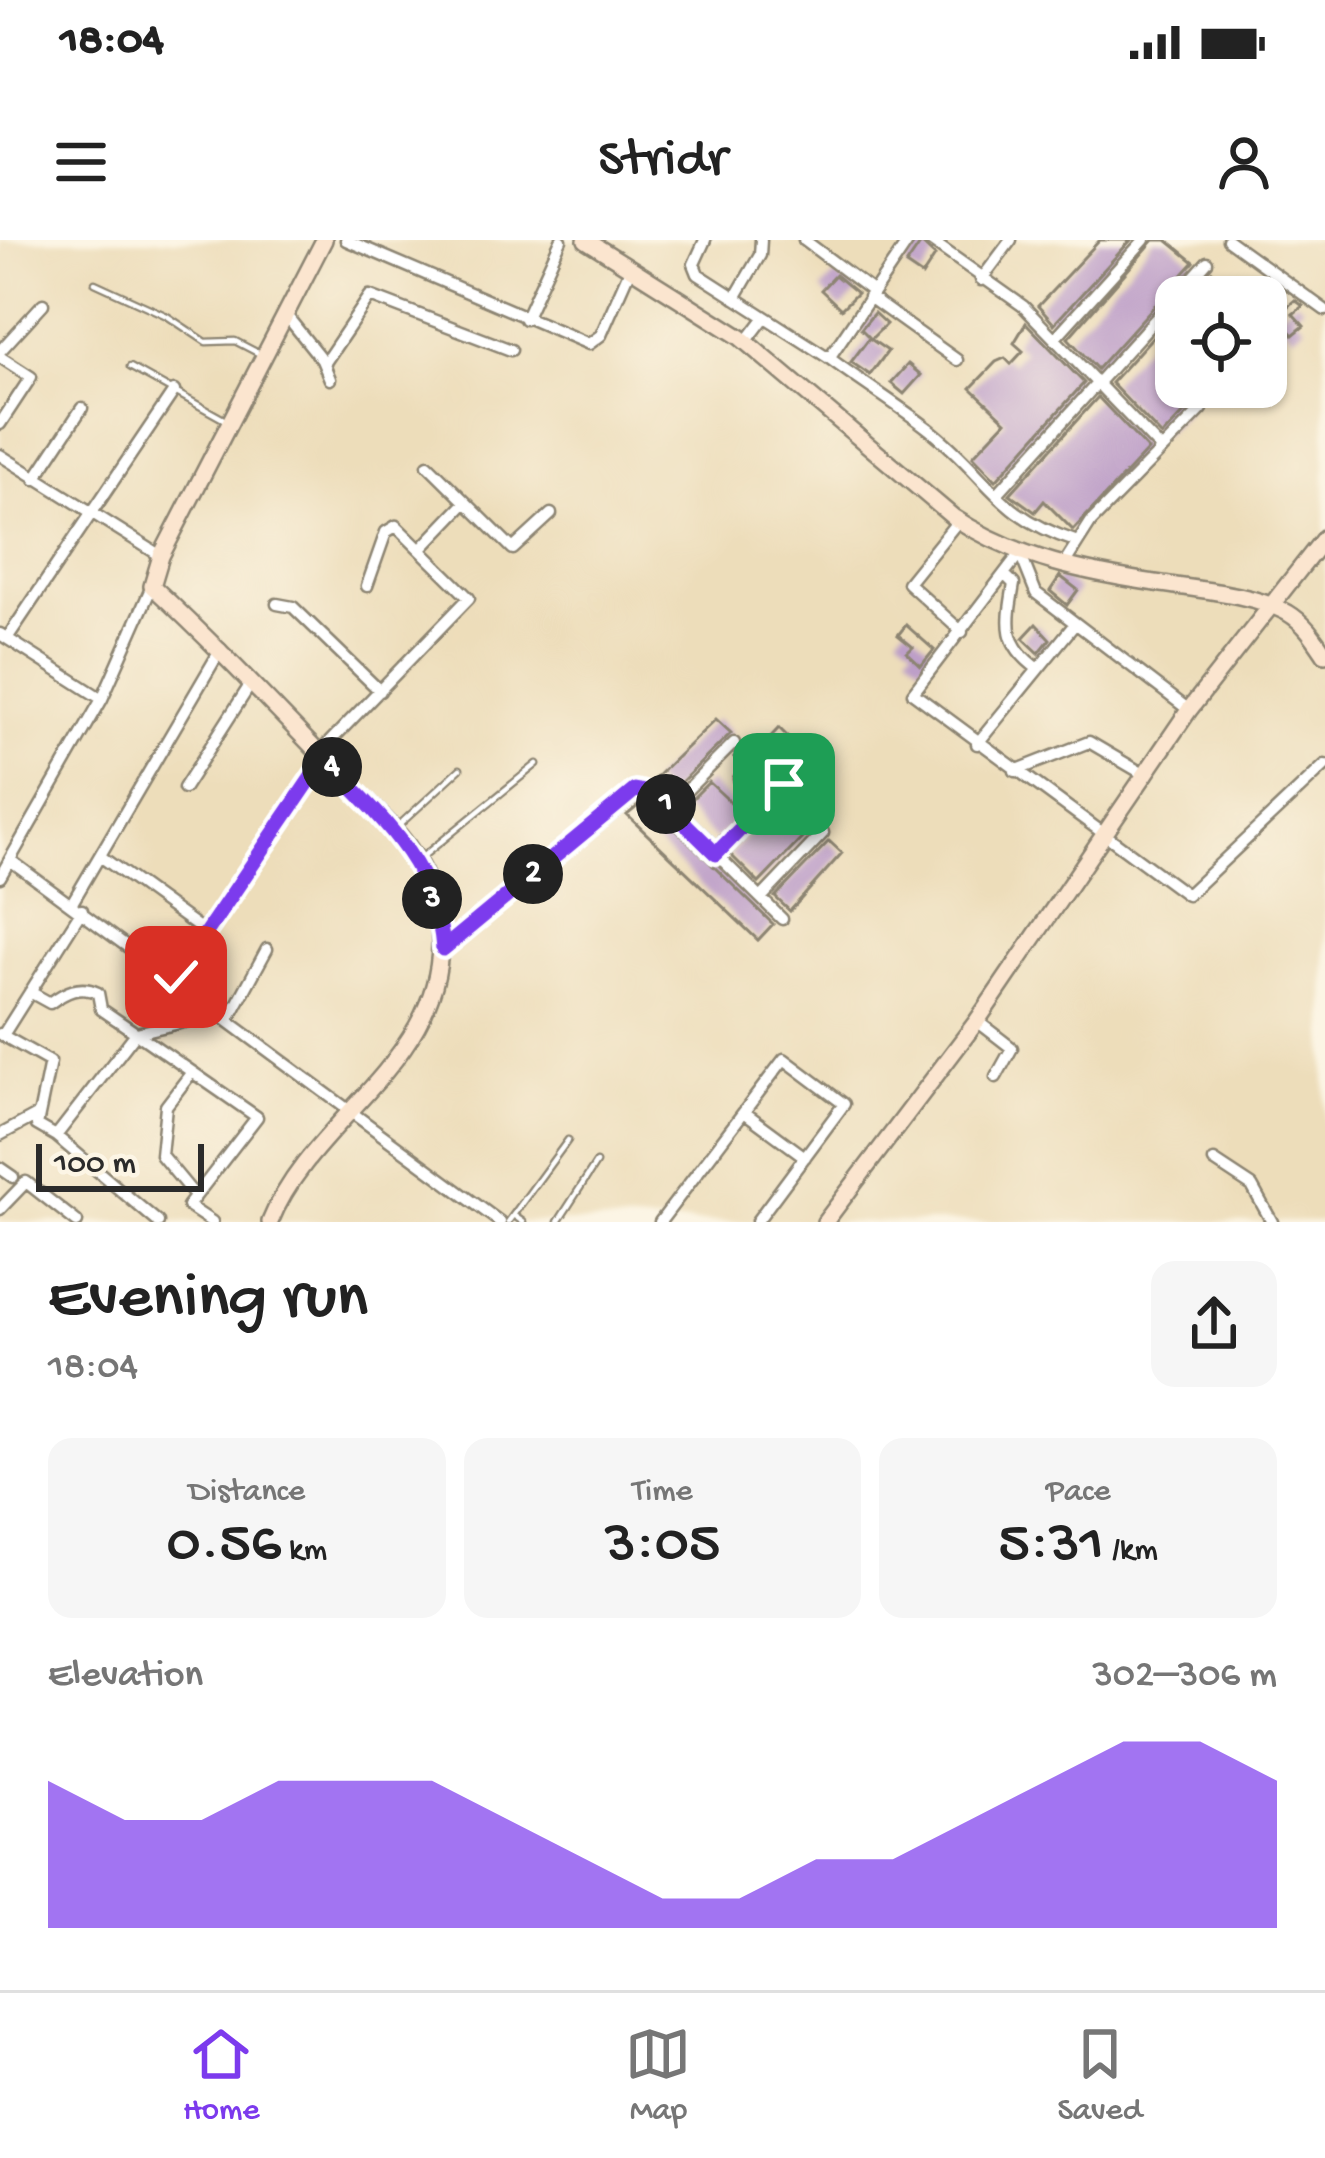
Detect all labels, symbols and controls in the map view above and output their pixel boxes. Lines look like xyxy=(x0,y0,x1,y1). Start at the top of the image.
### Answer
text: 18:04 xyxy=(60,16,164,69)
icon: menu xyxy=(48,129,114,195)
icon: person xyxy=(1211,129,1277,195)
text: Stridr xyxy=(598,130,727,194)
map controls xyxy=(1155,276,1287,408)
button: locate xyxy=(1155,276,1287,408)
pin xyxy=(733,733,835,835)
pin: 4 xyxy=(302,737,362,797)
text: 4 xyxy=(324,748,340,786)
icon: arrive xyxy=(751,751,817,817)
pin: 1 xyxy=(636,774,696,834)
text: 1 xyxy=(659,785,673,823)
pin: 2 xyxy=(503,844,563,904)
text: 2 xyxy=(525,855,541,893)
pin: 3 xyxy=(402,869,462,929)
text: 3 xyxy=(423,880,441,918)
pin xyxy=(125,926,227,1028)
icon: check xyxy=(143,944,209,1010)
scale bar xyxy=(36,1138,204,1191)
text: 100 m xyxy=(54,1146,136,1184)
button: share xyxy=(1151,1261,1277,1387)
text: Evening run xyxy=(48,1262,368,1340)
text: 18:04 xyxy=(48,1346,138,1392)
text: Distance xyxy=(189,1474,305,1512)
text: Time xyxy=(632,1474,693,1512)
text: Pace xyxy=(1046,1474,1111,1512)
text: 0.56 xyxy=(166,1512,281,1582)
text: 3:05 xyxy=(605,1512,720,1582)
text: 5:31 xyxy=(998,1512,1104,1582)
text: km xyxy=(281,1533,327,1571)
text: /km xyxy=(1104,1533,1158,1571)
text: Elevation xyxy=(48,1654,203,1700)
text: 302–306 m xyxy=(1093,1654,1277,1700)
tab: Home xyxy=(183,2021,259,2131)
tab: Map xyxy=(625,2021,691,2131)
tab: Saved xyxy=(1057,2021,1142,2131)

